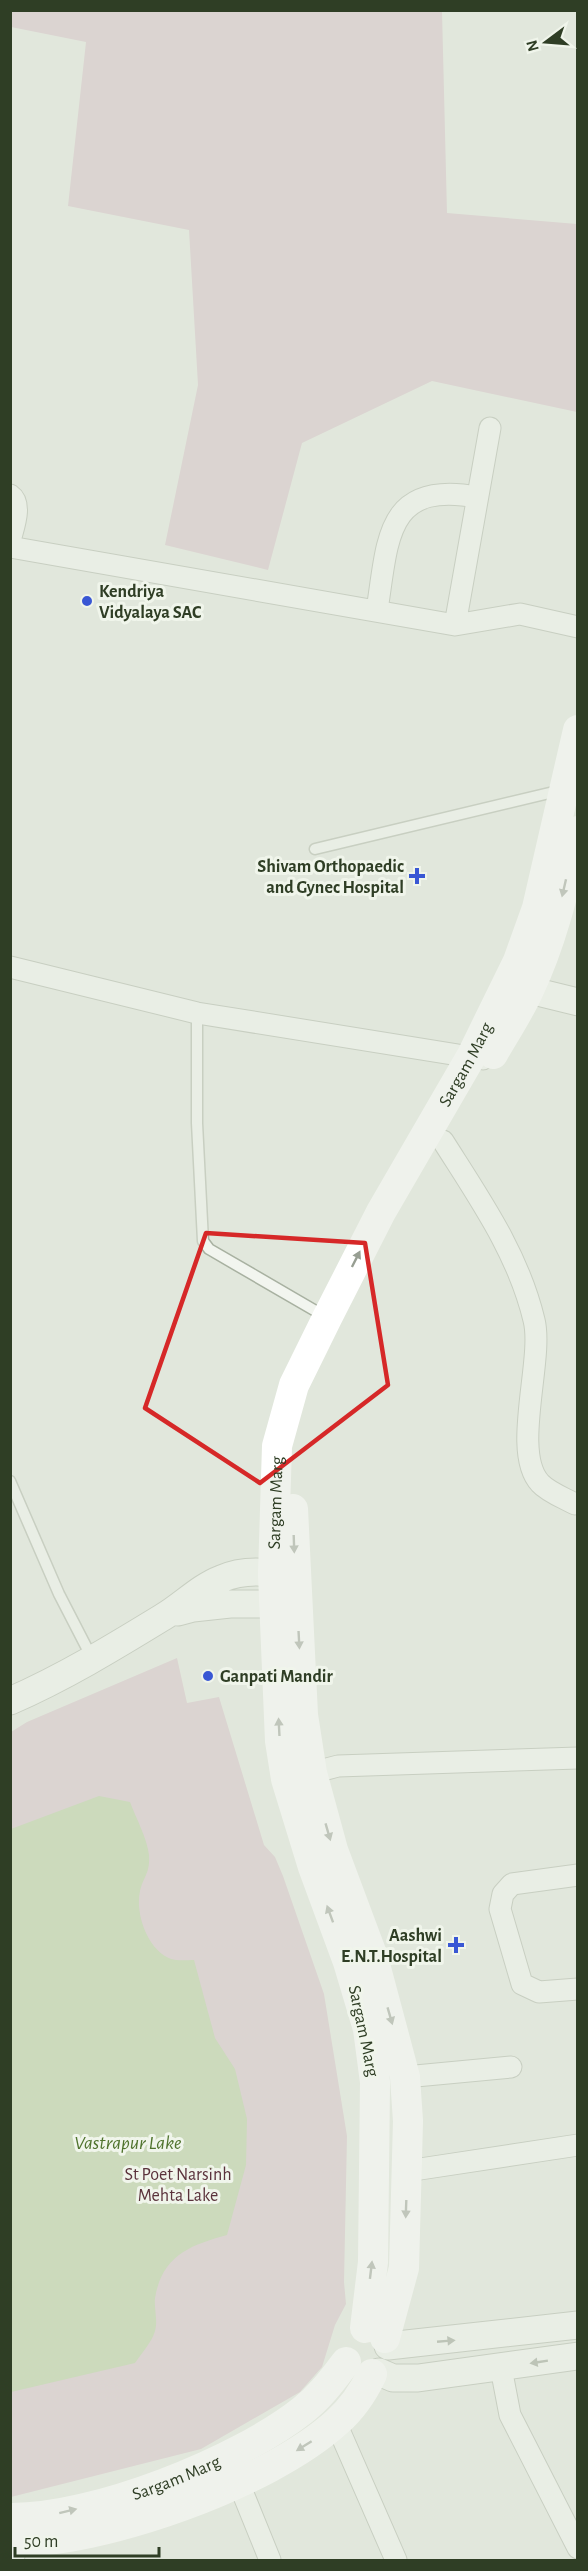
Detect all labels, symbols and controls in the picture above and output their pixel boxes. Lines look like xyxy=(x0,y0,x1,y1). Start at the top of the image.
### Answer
north arrow xyxy=(516,12,576,72)
text: N xyxy=(523,38,542,53)
place label: Kendriya Vidyalaya SAC xyxy=(99,583,202,622)
marker: Kendriya Vidyalaya SAC xyxy=(80,594,94,608)
place label: Shivam Orthopaedic and Gynec Hospital xyxy=(257,858,404,897)
marker: Shivam Orthopaedic and Gynec Hospital xyxy=(408,867,426,885)
one-way arrow xyxy=(558,879,568,898)
street label: Sargam Marg xyxy=(436,1020,497,1110)
one-way arrow xyxy=(352,1251,361,1268)
street label: Sargam Marg xyxy=(266,1456,287,1550)
one-way arrow xyxy=(289,1534,299,1553)
one-way arrow xyxy=(294,1630,303,1649)
place label: Ganpati Mandir xyxy=(220,1668,334,1686)
marker: Ganpati Mandir xyxy=(201,1669,215,1683)
one-way arrow xyxy=(275,1717,284,1736)
one-way arrow xyxy=(324,1823,333,1841)
one-way arrow xyxy=(325,1905,335,1923)
place label: Aashwi E.N.T.Hospital xyxy=(341,1927,442,1966)
marker: Aashwi E.N.T.Hospital xyxy=(447,1936,465,1954)
street label: Sargam Marg xyxy=(345,1984,382,2079)
one-way arrow xyxy=(386,2007,395,2025)
water label: Vastrapur Lake xyxy=(74,2133,182,2153)
park label: St Poet Narsinh Mehta Lake xyxy=(124,2166,232,2205)
one-way arrow xyxy=(401,2200,411,2219)
one-way arrow xyxy=(367,2261,376,2280)
one-way arrow xyxy=(437,2336,456,2346)
one-way arrow xyxy=(530,2358,549,2367)
one-way arrow xyxy=(296,2440,312,2451)
street label: Sargam Marg xyxy=(130,2453,224,2504)
one-way arrow xyxy=(59,2505,78,2515)
scale bar xyxy=(15,2520,159,2558)
text: 50 m xyxy=(24,2533,58,2551)

